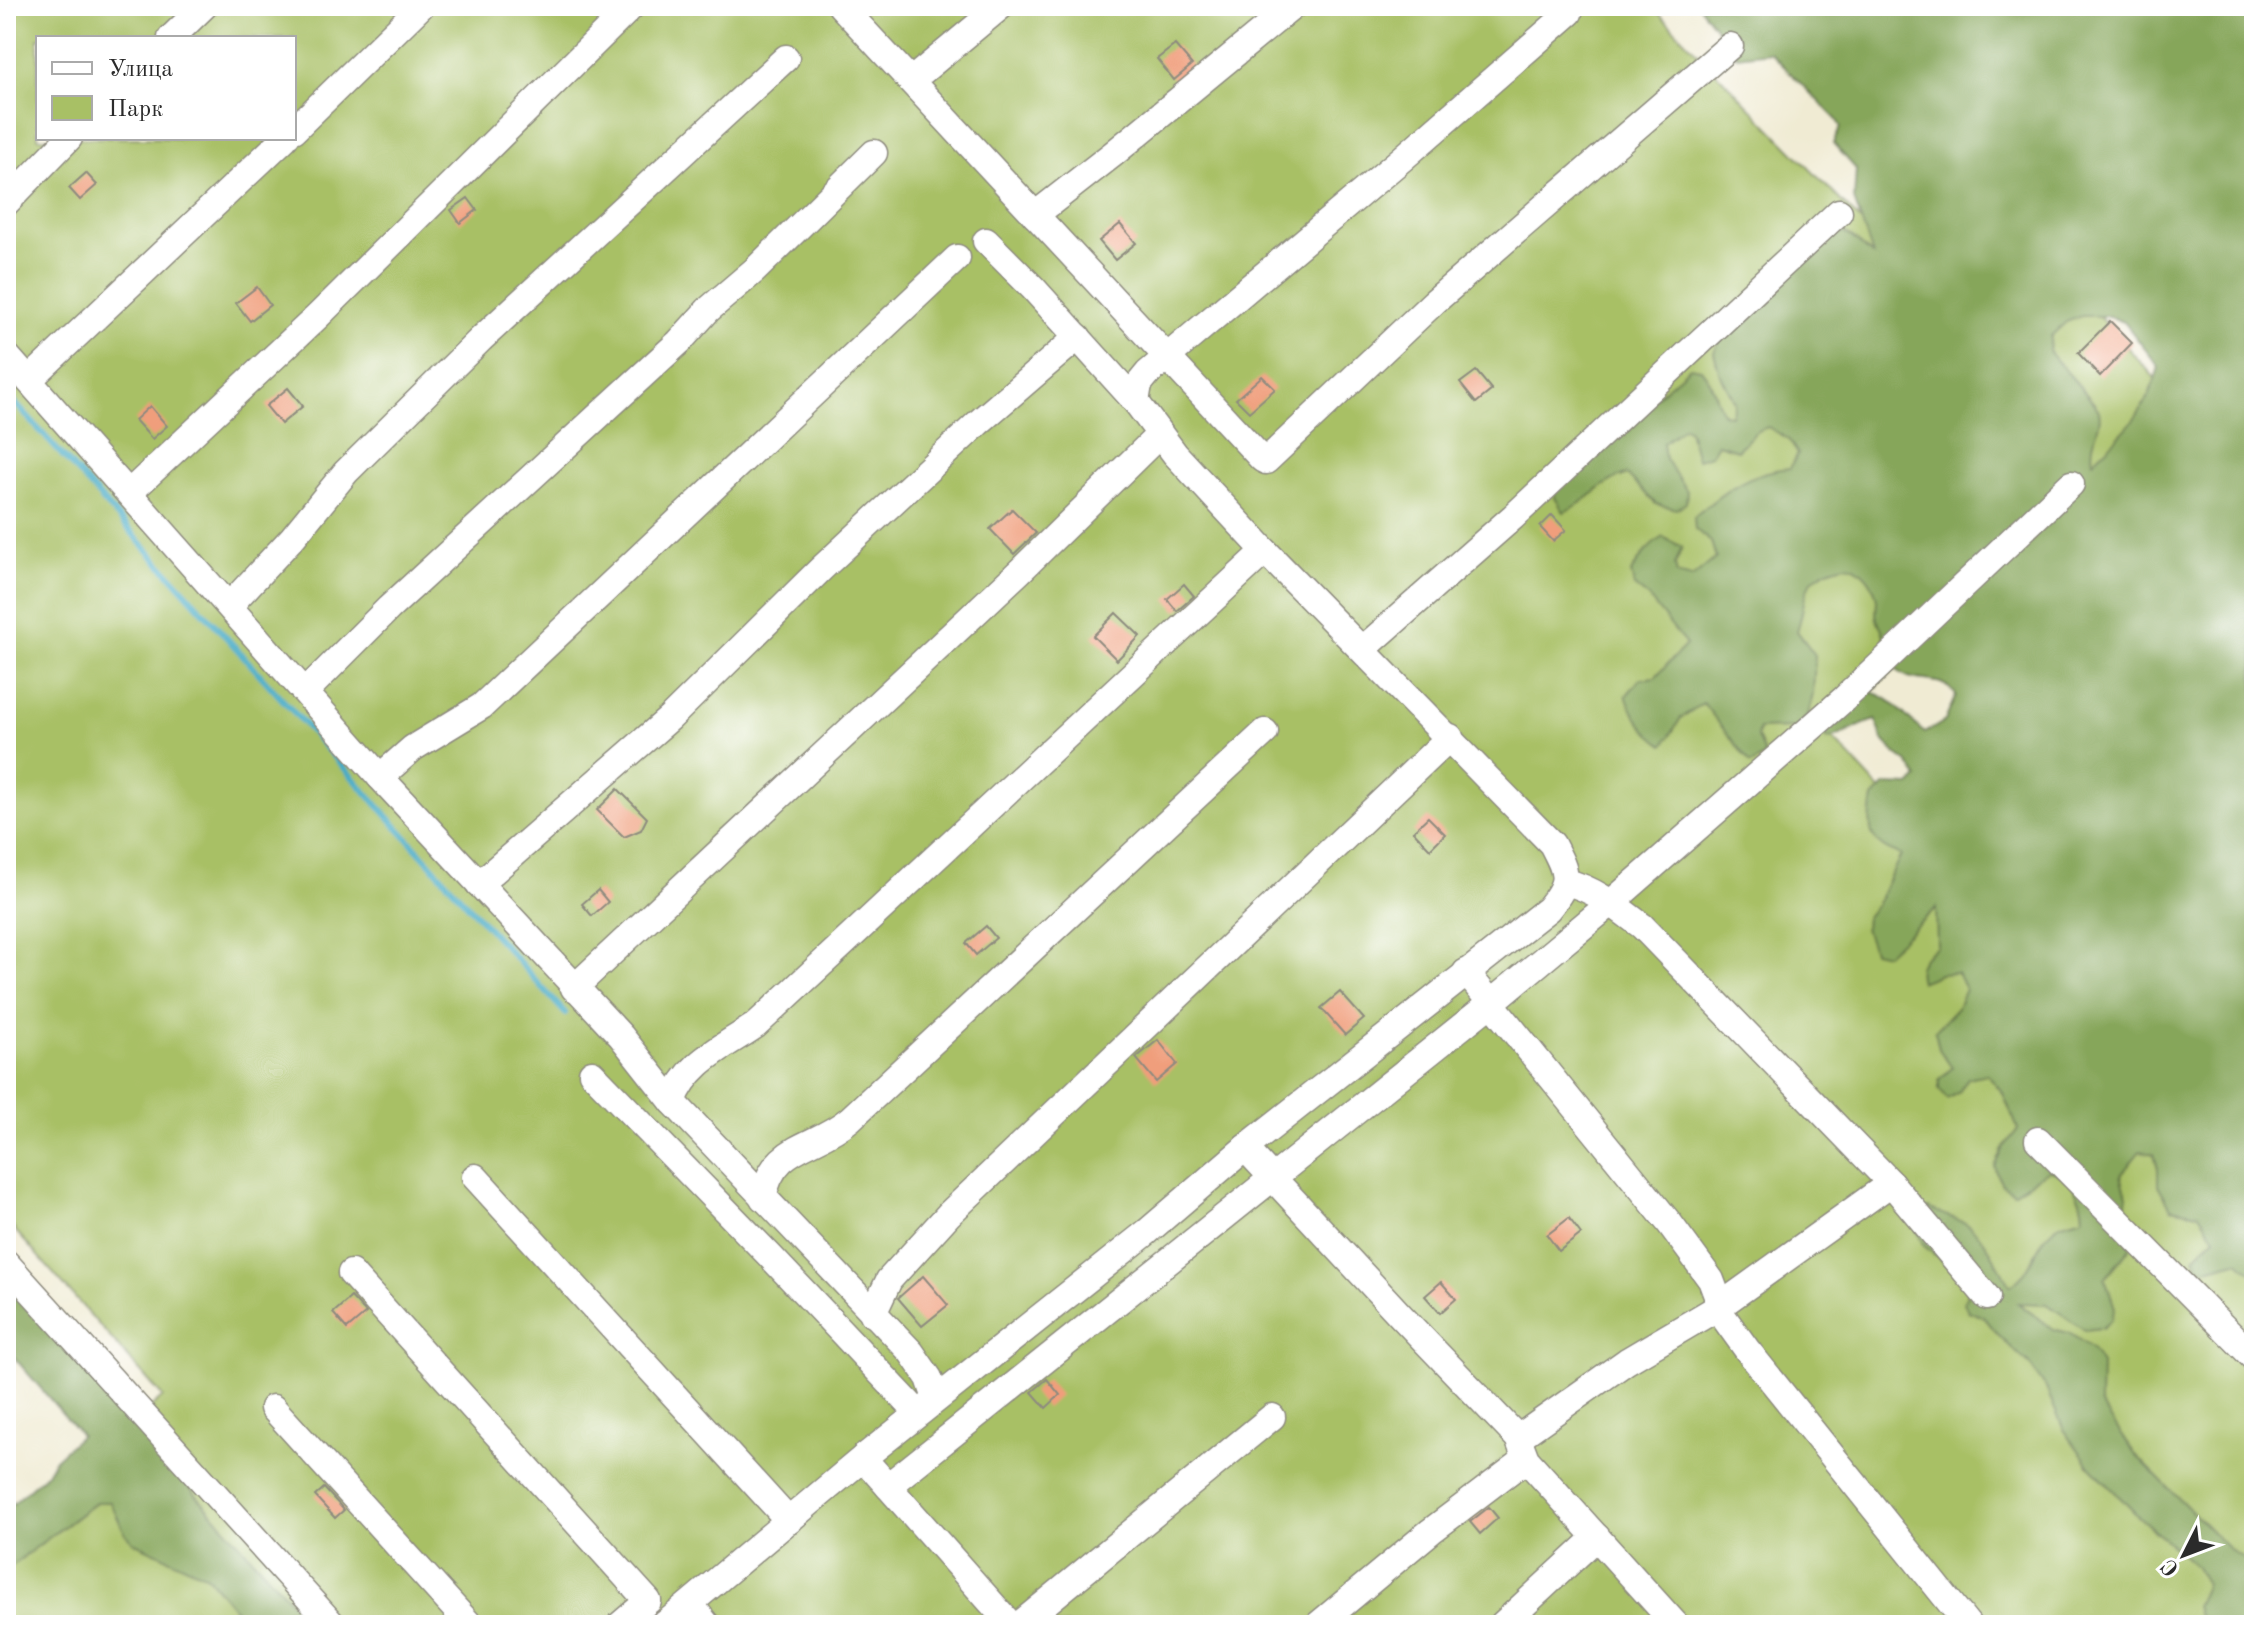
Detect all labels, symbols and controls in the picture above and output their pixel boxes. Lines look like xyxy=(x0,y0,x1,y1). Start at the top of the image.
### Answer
legend xyxy=(36,36,296,140)
text: Улица xyxy=(108,58,173,82)
text: Парк xyxy=(108,98,163,122)
north arrow xyxy=(2144,1515,2224,1595)
text: С xyxy=(2158,1554,2184,1580)

